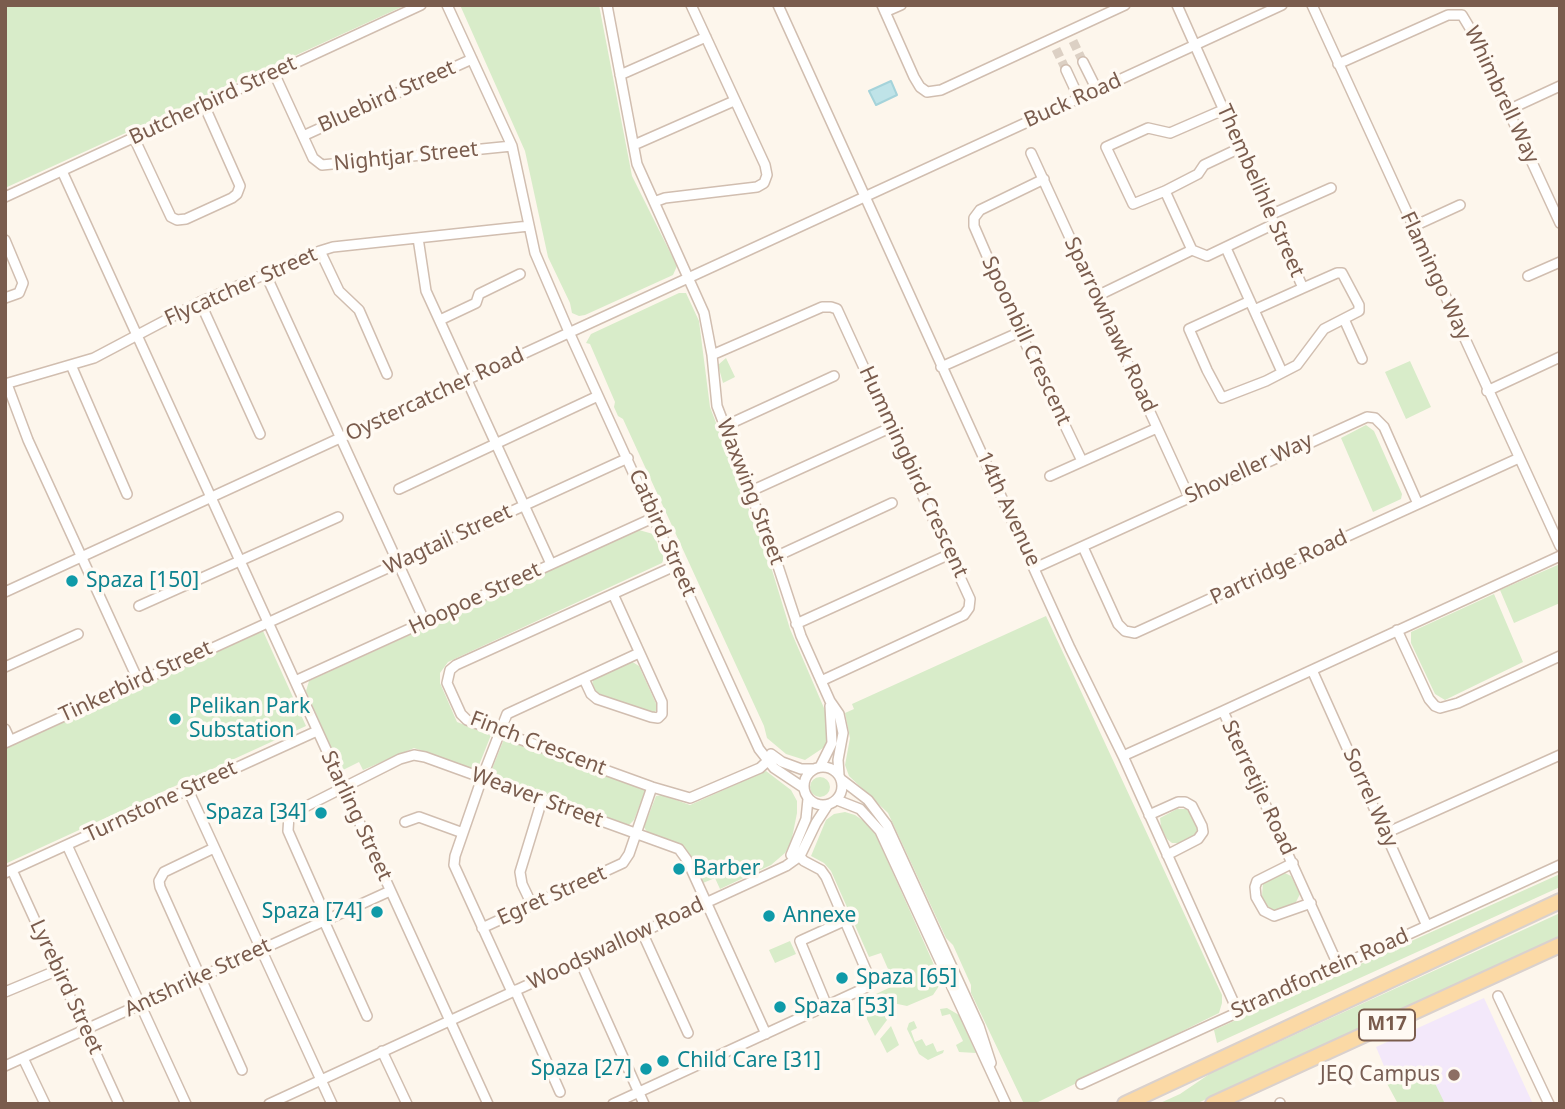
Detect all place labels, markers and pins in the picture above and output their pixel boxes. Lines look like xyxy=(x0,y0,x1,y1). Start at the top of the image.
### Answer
place label: Spaza [150] xyxy=(86,568,199,594)
marker: Spaza [150] xyxy=(64,573,80,589)
place label: Pelikan Park Substation xyxy=(189,694,310,744)
marker: Pelikan Park Substation xyxy=(167,711,183,727)
place label: Spaza [34] xyxy=(206,800,307,826)
marker: Spaza [34] xyxy=(313,805,329,821)
place label: Barber xyxy=(693,856,761,882)
marker: Barber xyxy=(671,861,687,877)
place label: Spaza [74] xyxy=(262,899,363,925)
place label: Annexe xyxy=(783,903,856,929)
marker: Spaza [74] xyxy=(369,904,385,920)
marker: Annexe xyxy=(761,908,777,924)
place label: Spaza [65] xyxy=(856,965,957,991)
marker: Spaza [65] xyxy=(834,970,850,986)
place label: Spaza [53] xyxy=(794,994,895,1020)
marker: Spaza [53] xyxy=(772,999,788,1015)
place label: Child Care [31] xyxy=(677,1048,821,1074)
marker: Child Care [31] xyxy=(655,1053,671,1069)
place label: Spaza [27] xyxy=(531,1056,632,1082)
marker: Spaza [27] xyxy=(638,1061,654,1077)
place label: JEQ Campus xyxy=(1320,1062,1440,1088)
marker: JEQ Campus xyxy=(1446,1067,1462,1083)

